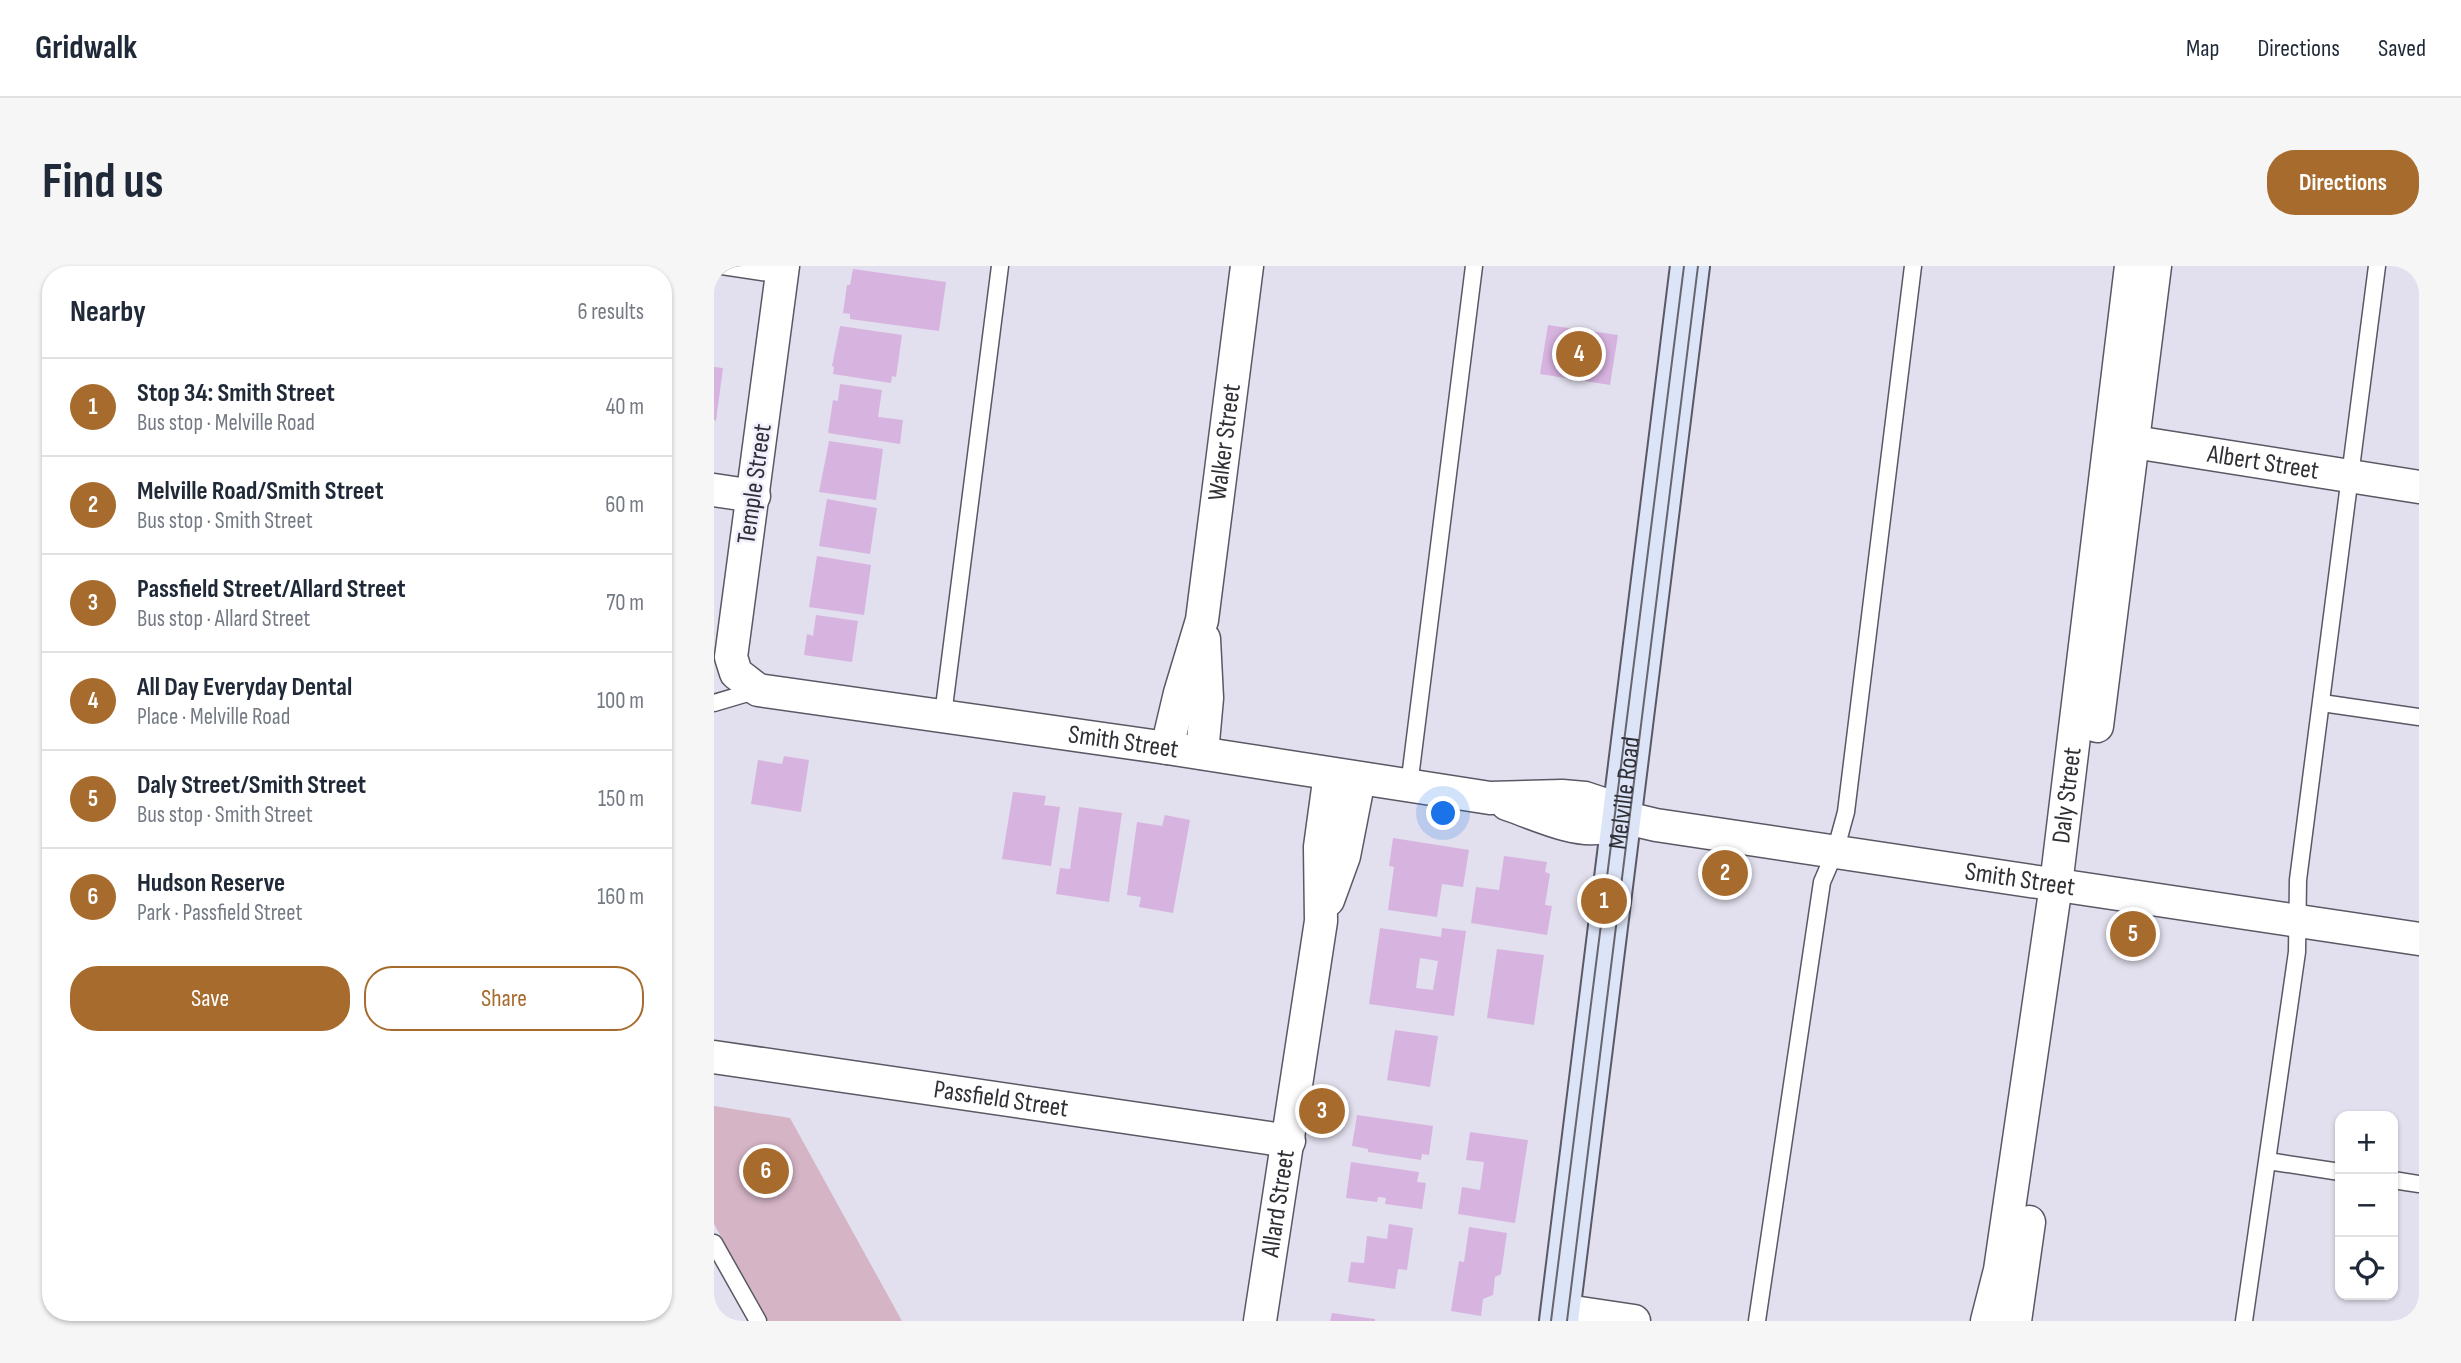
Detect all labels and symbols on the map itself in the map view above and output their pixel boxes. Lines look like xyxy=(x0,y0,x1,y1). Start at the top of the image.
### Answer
pin: 4 xyxy=(1556,328,1602,380)
street label: Walker Street xyxy=(1202,382,1247,502)
street label: Temple Street xyxy=(731,422,779,546)
street label: Albert Street xyxy=(2204,438,2321,486)
street label: Smith Street xyxy=(1066,719,1181,765)
street label: Melville Road xyxy=(1602,735,1647,851)
street label: Daly Street xyxy=(2046,745,2088,845)
your location xyxy=(1426,796,1460,830)
pin: 2 xyxy=(1702,847,1748,899)
street label: Smith Street xyxy=(1963,856,2077,903)
pin: 1 xyxy=(1581,875,1627,927)
pin: 5 xyxy=(2110,908,2156,960)
street label: Passfield Street xyxy=(932,1074,1070,1124)
pin: 3 xyxy=(1299,1085,1345,1137)
pin: 6 xyxy=(743,1145,789,1197)
street label: Allard Street xyxy=(1254,1148,1301,1260)

